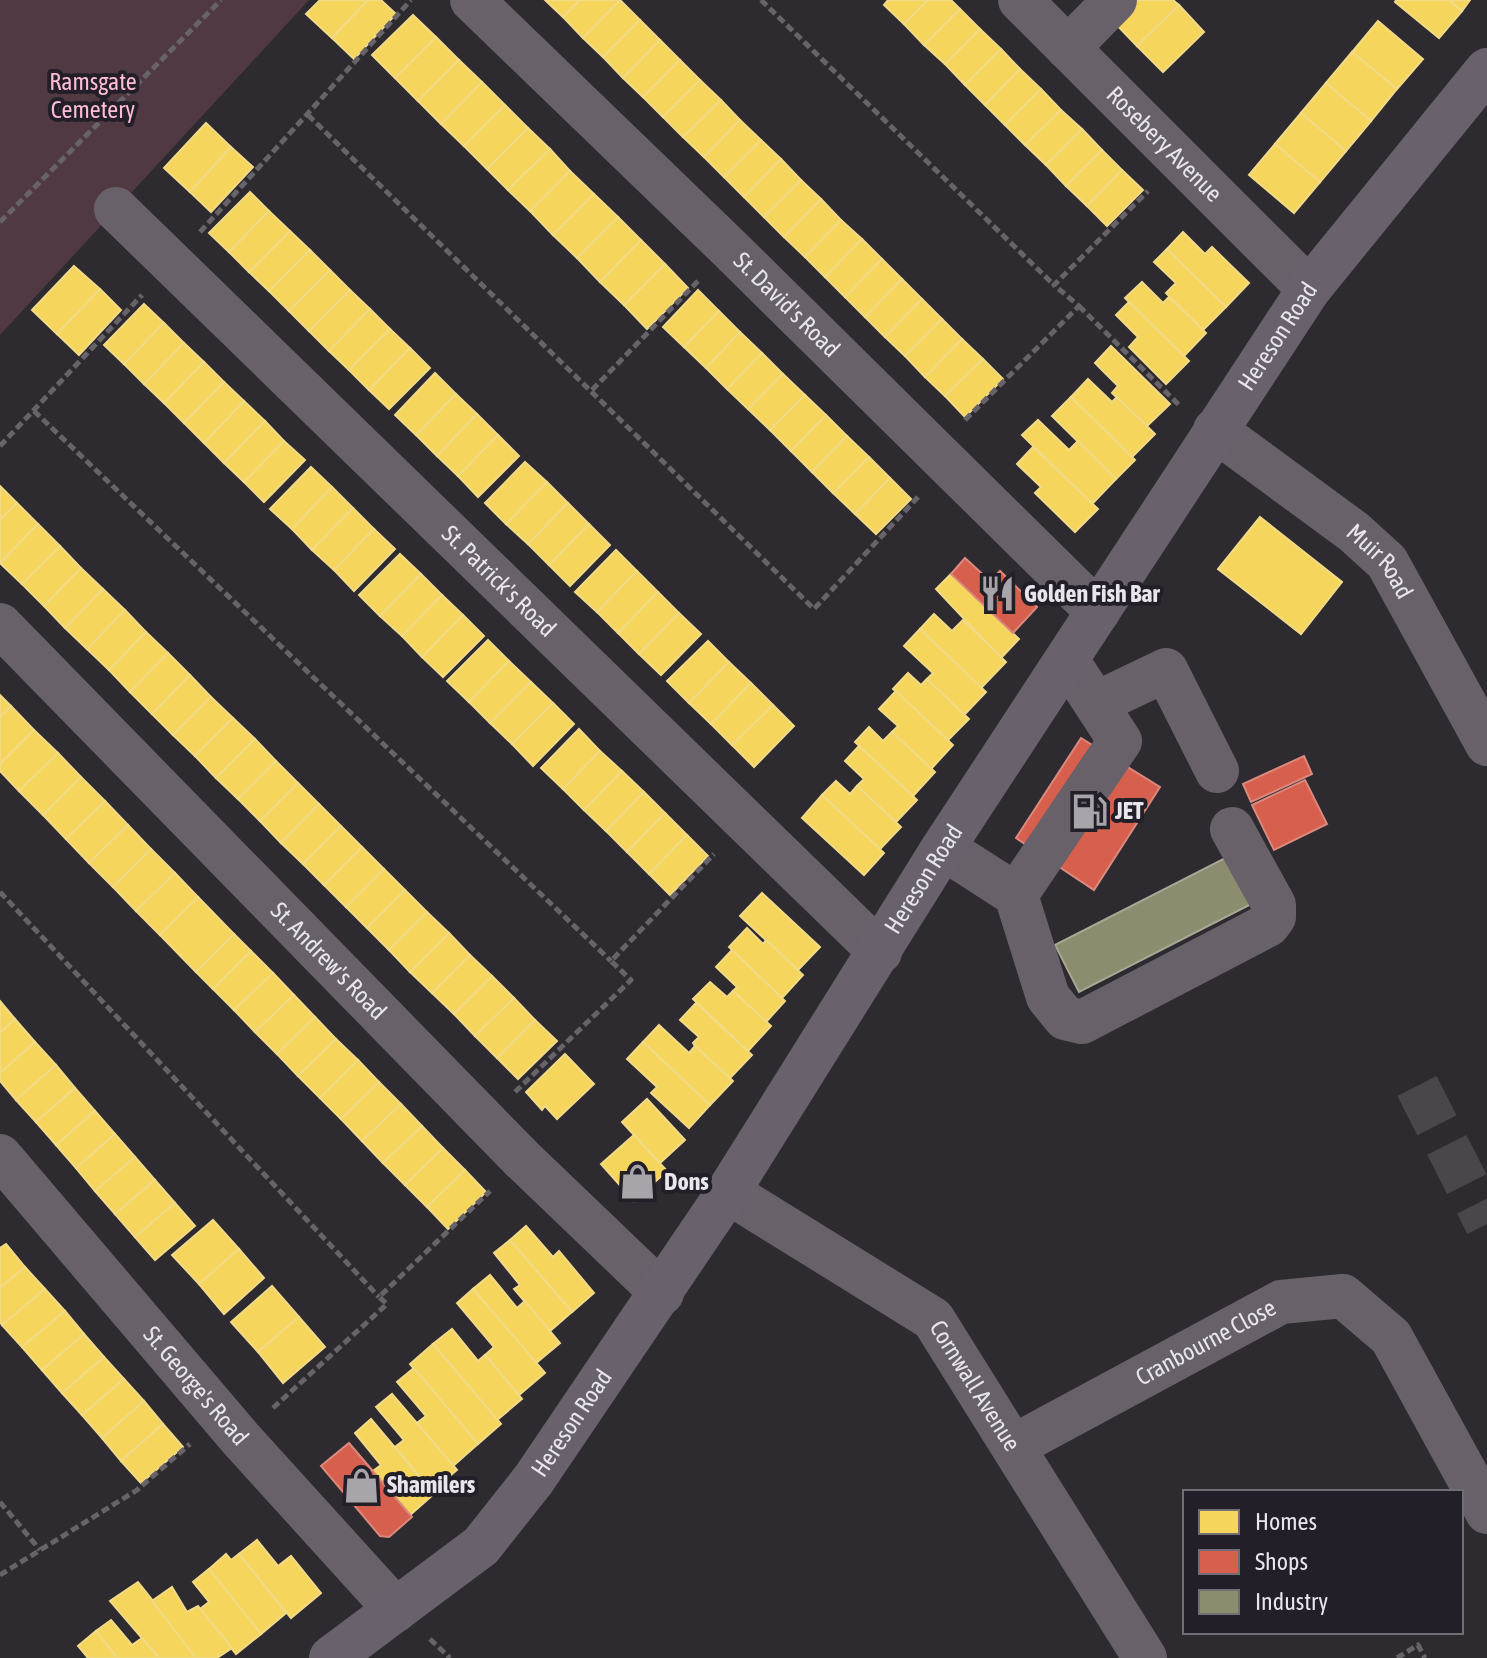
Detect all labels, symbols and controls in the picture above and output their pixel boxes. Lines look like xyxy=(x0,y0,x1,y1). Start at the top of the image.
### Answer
park label: Ramsgate Cemetery xyxy=(49,68,137,123)
street label: Rosebery Avenue xyxy=(1101,81,1228,207)
street label: St. David's Road xyxy=(728,247,845,362)
street label: Hereson Road xyxy=(1232,277,1323,395)
street label: Muir Road xyxy=(1341,518,1418,603)
street label: St. Patrick's Road xyxy=(437,520,561,642)
restaurant icon: Golden Fish Bar xyxy=(979,575,1017,613)
place label: Golden Fish Bar xyxy=(1024,580,1160,607)
fuel station icon: JET xyxy=(1070,792,1108,830)
place label: JET xyxy=(1114,797,1144,824)
street label: Hereson Road xyxy=(879,819,968,938)
street label: St. Andrew's Road xyxy=(266,897,392,1025)
shop icon: Dons xyxy=(619,1163,657,1201)
place label: Dons xyxy=(664,1168,709,1195)
street label: Cranbourne Close xyxy=(1131,1293,1280,1391)
street label: Cornwall Avenue xyxy=(924,1315,1026,1456)
street label: St. George's Road xyxy=(138,1321,254,1451)
street label: Hereson Road xyxy=(526,1364,617,1482)
shop icon: Shamilers xyxy=(342,1466,380,1504)
place label: Shamilers xyxy=(387,1471,476,1498)
legend xyxy=(1183,1490,1463,1634)
text: Homes xyxy=(1255,1508,1317,1535)
text: Shops xyxy=(1255,1548,1308,1575)
text: Industry xyxy=(1255,1588,1328,1615)

